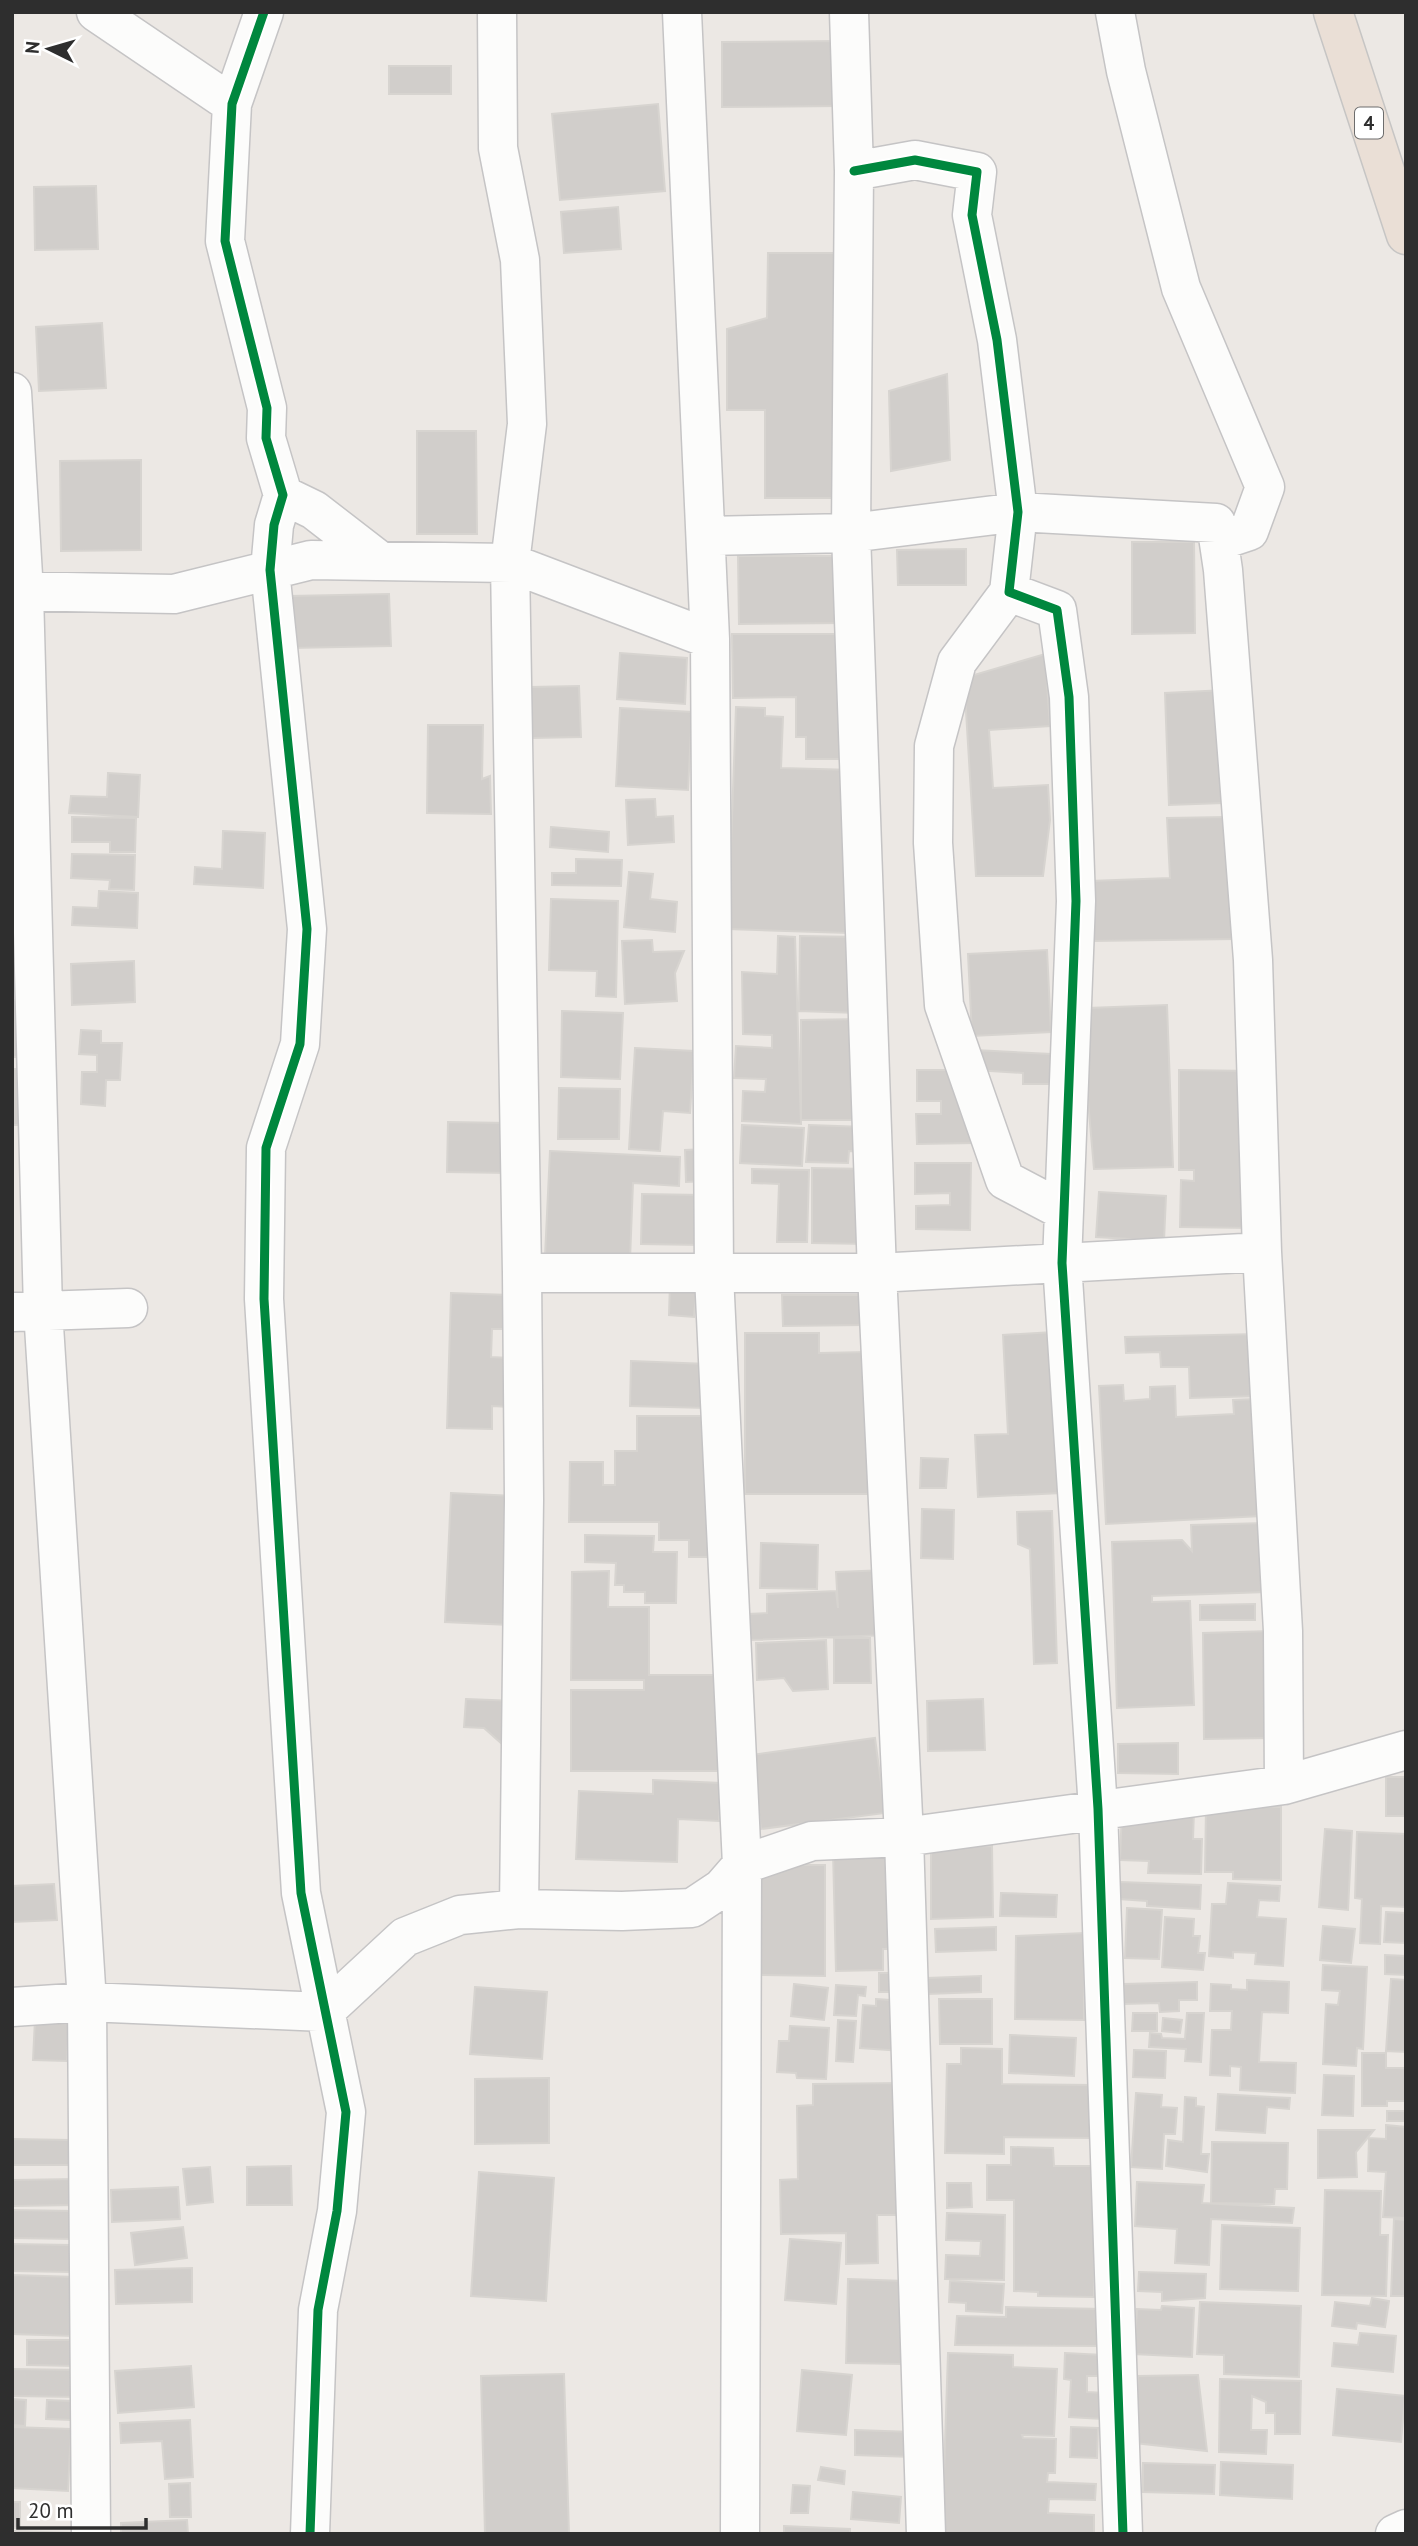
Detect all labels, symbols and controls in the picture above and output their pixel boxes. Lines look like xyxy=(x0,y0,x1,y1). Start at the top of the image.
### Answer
north arrow xyxy=(14,14,84,84)
text: N xyxy=(20,40,45,55)
road number: 4 xyxy=(1355,108,1383,139)
scale bar xyxy=(18,2486,145,2530)
text: 20 m xyxy=(28,2497,74,2524)

